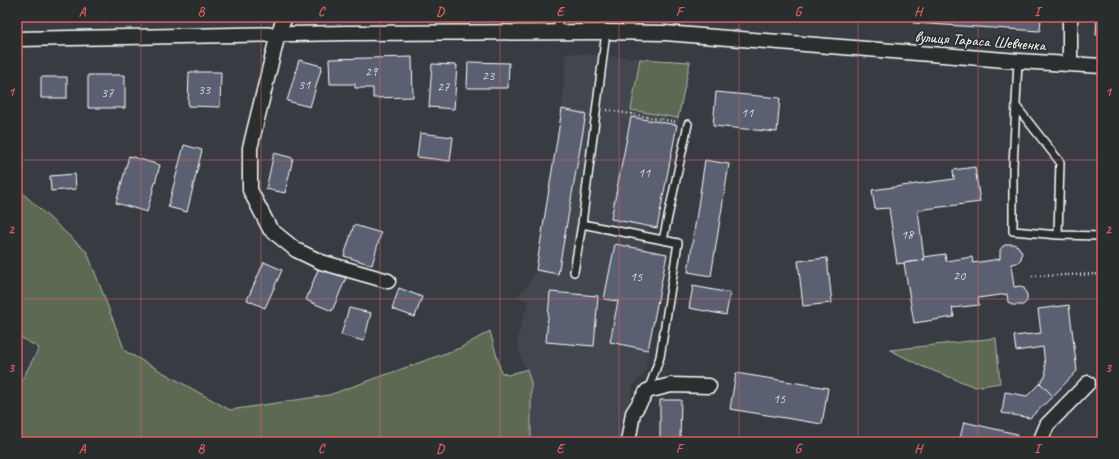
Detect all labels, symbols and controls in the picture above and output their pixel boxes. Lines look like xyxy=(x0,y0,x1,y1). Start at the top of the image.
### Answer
text: A xyxy=(79,4,87,20)
text: B xyxy=(198,4,206,20)
text: C xyxy=(318,4,326,20)
text: D xyxy=(436,4,445,20)
text: E xyxy=(557,4,566,20)
text: F xyxy=(676,4,685,20)
text: G xyxy=(795,4,803,20)
text: H xyxy=(914,4,924,20)
text: I xyxy=(1034,4,1043,20)
street label: вулиця Тараса Шевченка xyxy=(914,26,1047,56)
house number: 29 xyxy=(365,63,379,80)
house number: 23 xyxy=(482,67,496,84)
house number: 31 xyxy=(298,76,311,93)
house number: 27 xyxy=(437,78,450,95)
house number: 33 xyxy=(198,81,212,98)
text: 1 xyxy=(8,84,16,100)
house number: 37 xyxy=(101,84,114,101)
text: 1 xyxy=(1105,84,1113,100)
house number: 11 xyxy=(741,104,754,121)
house number: 11 xyxy=(638,164,651,181)
text: 2 xyxy=(8,222,15,238)
text: 2 xyxy=(1105,222,1112,238)
house number: 18 xyxy=(901,226,915,243)
house number: 20 xyxy=(953,267,967,284)
house number: 15 xyxy=(630,268,643,285)
text: 3 xyxy=(8,360,15,376)
text: 3 xyxy=(1105,360,1112,376)
house number: 15 xyxy=(773,390,786,407)
text: A xyxy=(79,441,87,457)
text: B xyxy=(198,441,206,457)
text: C xyxy=(318,441,326,457)
text: D xyxy=(436,441,445,457)
text: E xyxy=(557,441,566,457)
text: F xyxy=(676,441,685,457)
text: G xyxy=(795,441,803,457)
text: H xyxy=(914,441,924,457)
text: I xyxy=(1034,441,1043,457)

